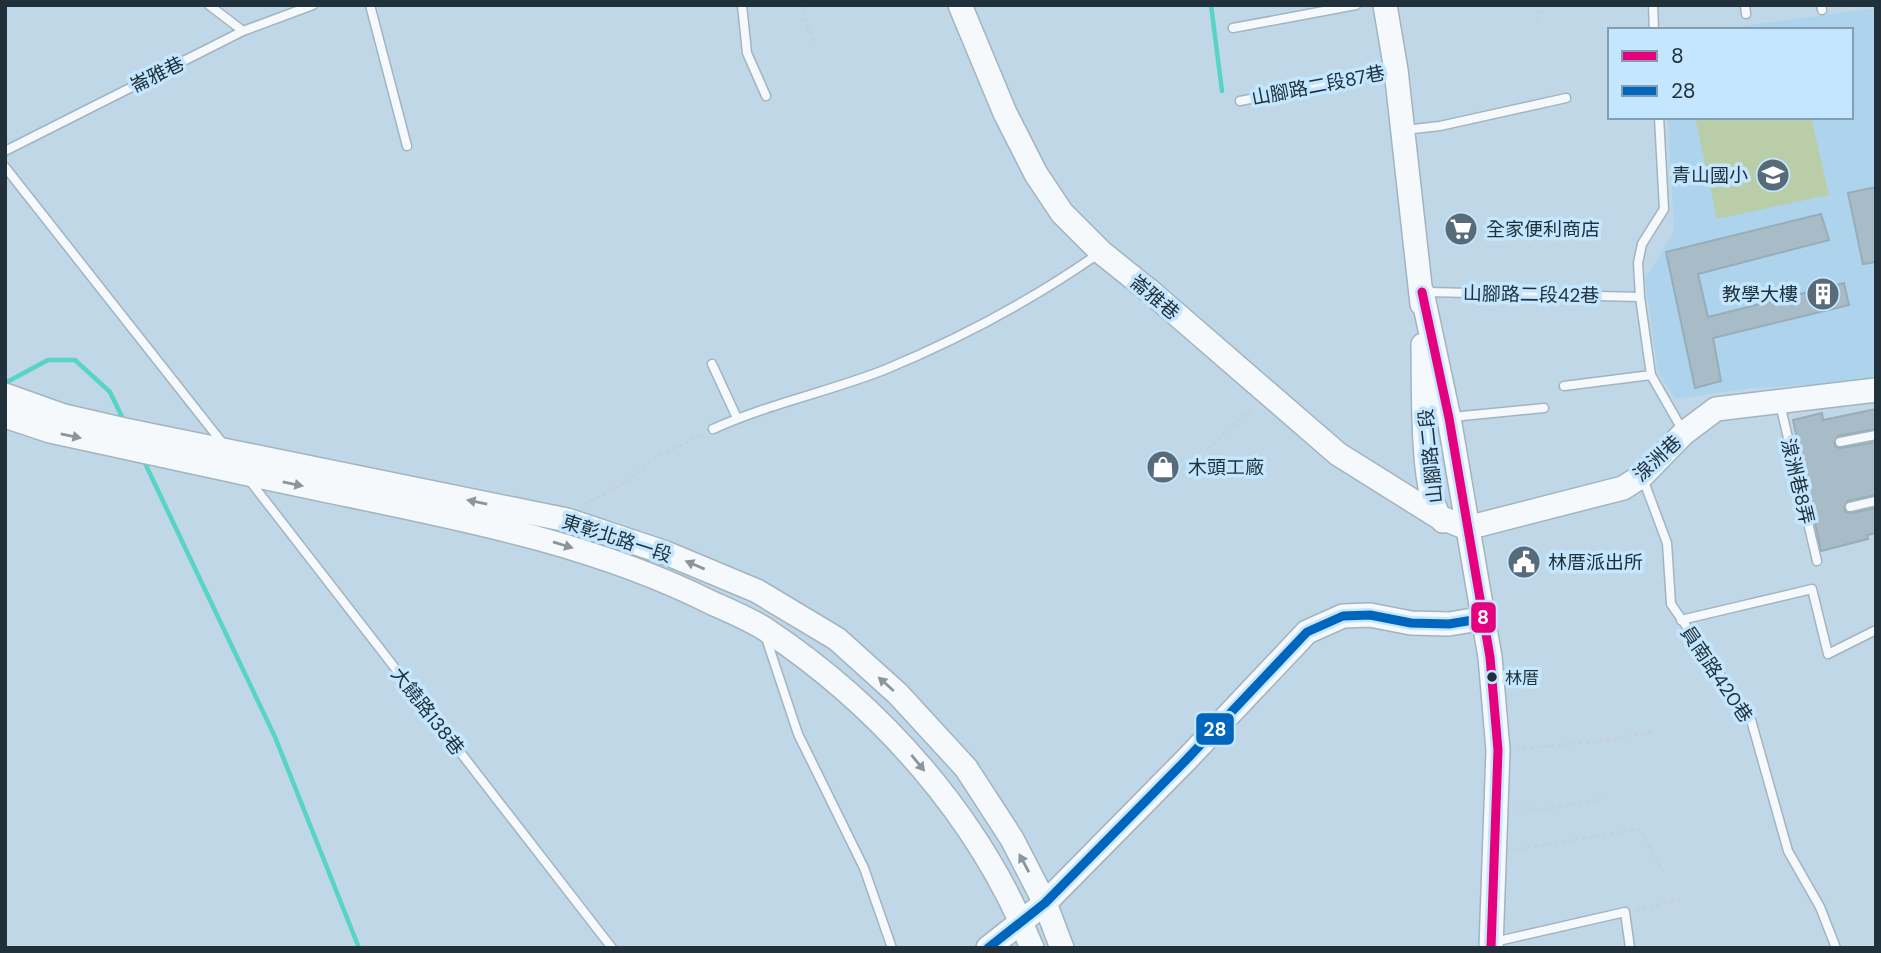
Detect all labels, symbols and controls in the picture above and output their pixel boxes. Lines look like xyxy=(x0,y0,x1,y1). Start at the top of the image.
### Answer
legend xyxy=(1608,28,1853,119)
text: 8 xyxy=(1671,42,1684,70)
street label: 崙雅巷 xyxy=(126,51,188,98)
street label: 山腳路二段87巷 xyxy=(1249,60,1387,111)
text: 28 xyxy=(1671,77,1696,105)
school or university icon: 青山國小 xyxy=(1754,156,1792,194)
place label: 青山國小 xyxy=(1672,163,1748,188)
supermarket icon: 全家便利商店 xyxy=(1442,210,1480,248)
place label: 全家便利商店 xyxy=(1486,217,1600,242)
street label: 崙雅巷 xyxy=(1125,269,1185,325)
building icon: 教學大樓 xyxy=(1804,275,1842,313)
street label: 山腳路二段42巷 xyxy=(1463,281,1599,308)
place label: 教學大樓 xyxy=(1722,282,1798,307)
street label: 山腳路二段 xyxy=(1413,407,1448,505)
one-way arrow xyxy=(60,430,82,441)
street label: 湶洲巷 xyxy=(1628,430,1687,487)
street label: 湶洲巷8弄 xyxy=(1775,436,1820,527)
shop icon: 木頭工廠 xyxy=(1144,448,1182,486)
place label: 木頭工廠 xyxy=(1188,455,1264,480)
one-way arrow xyxy=(282,478,304,489)
one-way arrow xyxy=(466,497,488,508)
street label: 東彰北路一段 xyxy=(559,509,675,568)
one-way arrow xyxy=(552,540,573,550)
public building icon: 林厝派出所 xyxy=(1505,543,1543,581)
place label: 林厝派出所 xyxy=(1548,550,1643,575)
one-way arrow xyxy=(684,559,705,570)
line badge: 8 xyxy=(1470,601,1497,634)
text: 8 xyxy=(1477,605,1489,630)
street label: 員南路420巷 xyxy=(1675,621,1758,727)
street label: 大饒路138巷 xyxy=(386,662,470,760)
place label: 林厝 xyxy=(1505,667,1539,689)
marker: 林厝 xyxy=(1485,670,1499,684)
one-way arrow xyxy=(877,676,895,692)
line badge: 28 xyxy=(1195,712,1235,746)
text: 28 xyxy=(1204,717,1226,742)
one-way arrow xyxy=(910,754,925,772)
one-way arrow xyxy=(1019,853,1030,873)

